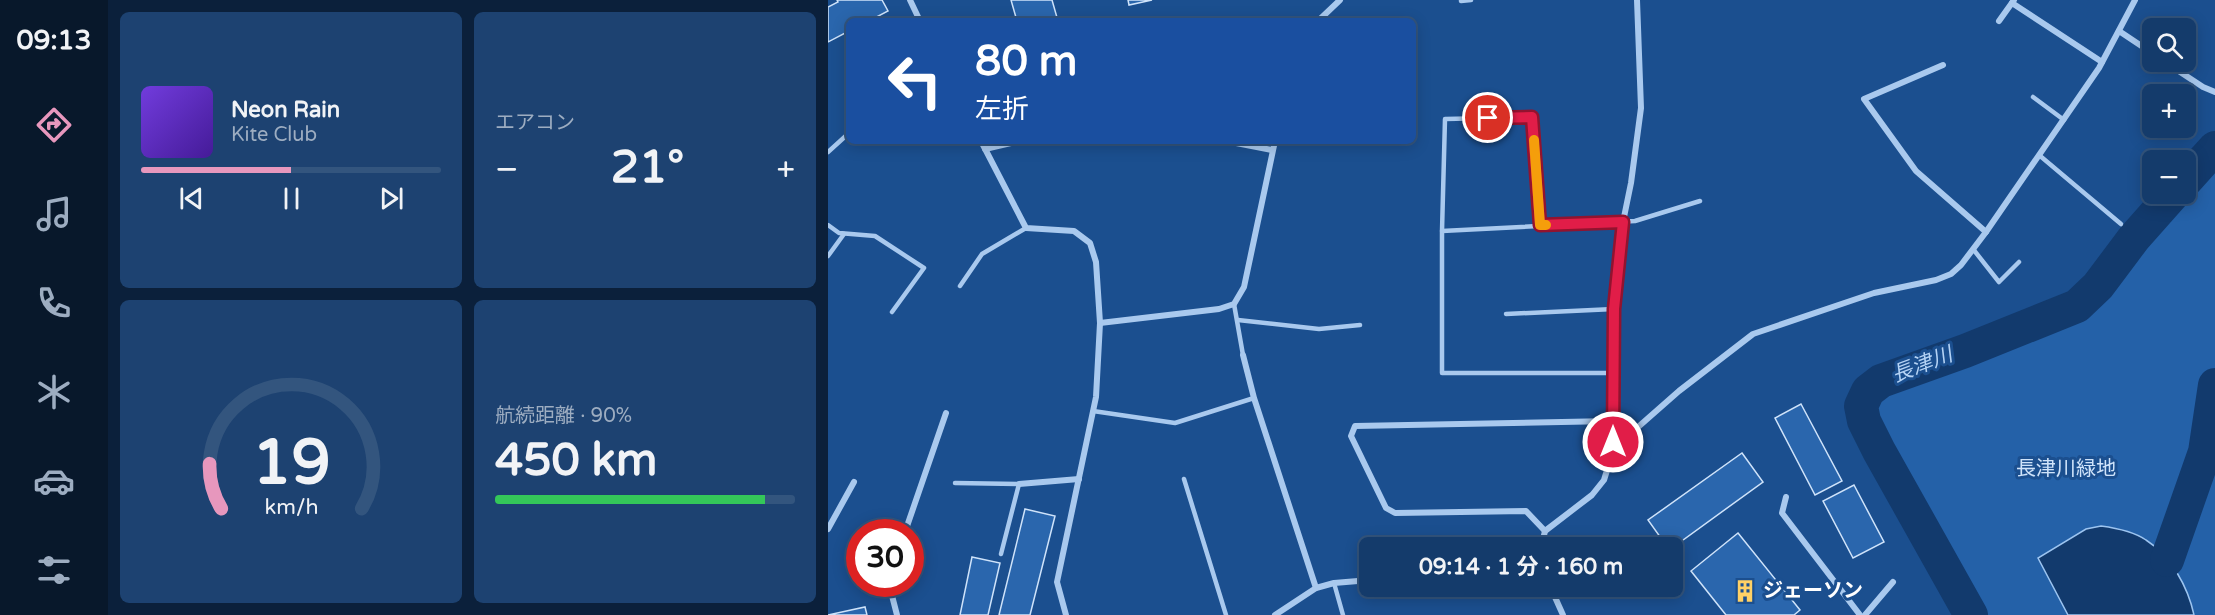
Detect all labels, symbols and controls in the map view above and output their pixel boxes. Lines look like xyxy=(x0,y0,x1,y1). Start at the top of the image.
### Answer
map controls xyxy=(2142,18,2196,204)
button: search xyxy=(2142,18,2196,72)
text: 09:13 xyxy=(17,24,91,57)
text: 80 m xyxy=(975,36,1077,87)
icon: left xyxy=(876,42,954,120)
button: + xyxy=(2142,84,2196,138)
pin xyxy=(1462,92,1513,143)
text: 左折 xyxy=(975,93,1029,126)
text: Neon Rain xyxy=(231,97,340,123)
icon: arrive xyxy=(1471,101,1504,134)
icon: directions xyxy=(33,104,75,146)
text: エアコン xyxy=(495,111,575,135)
text: Kite Club xyxy=(231,123,317,147)
text: 21° xyxy=(611,141,684,195)
text: − xyxy=(495,150,519,189)
text: + xyxy=(776,150,795,189)
button: − xyxy=(2142,150,2196,204)
icon: previous xyxy=(175,182,208,215)
icon: pause xyxy=(275,182,308,215)
icon: next xyxy=(375,182,408,215)
icon: music xyxy=(33,193,75,235)
icon: phone xyxy=(33,282,75,324)
water label: 長津川 xyxy=(1888,341,1958,388)
icon: climate xyxy=(33,371,75,413)
text: 航続距離 · 90% xyxy=(495,404,632,428)
position arrow xyxy=(1581,410,1645,474)
text: 19 xyxy=(252,426,330,501)
text: 450 km xyxy=(495,434,657,488)
park label: 長津川緑地 xyxy=(2016,457,2116,481)
icon: car xyxy=(33,460,75,502)
text: km/h xyxy=(264,494,318,520)
speed limit sign: 30 xyxy=(846,519,924,597)
icon: filters xyxy=(33,549,75,591)
text: 09:14 · 1 分 · 160 m xyxy=(1419,554,1623,580)
building icon: ジェーソン xyxy=(1732,578,1758,604)
place label: ジェーソン xyxy=(1763,579,1863,603)

